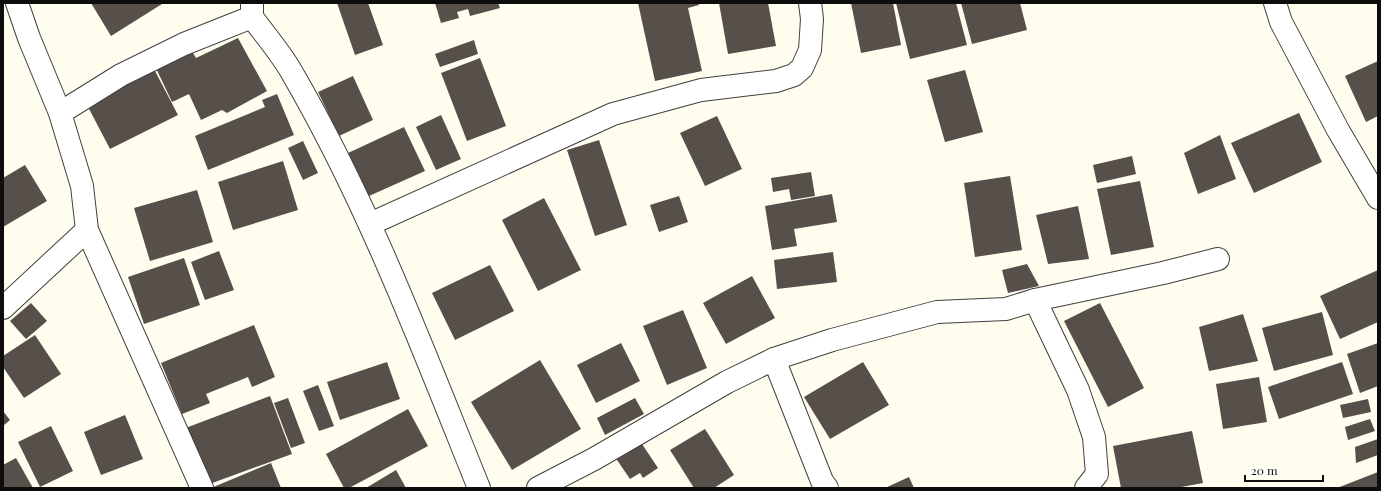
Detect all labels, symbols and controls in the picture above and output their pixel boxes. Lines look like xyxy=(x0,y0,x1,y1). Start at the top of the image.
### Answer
scale bar xyxy=(1245,457,1323,483)
text: 20 m xyxy=(1251,462,1278,478)

